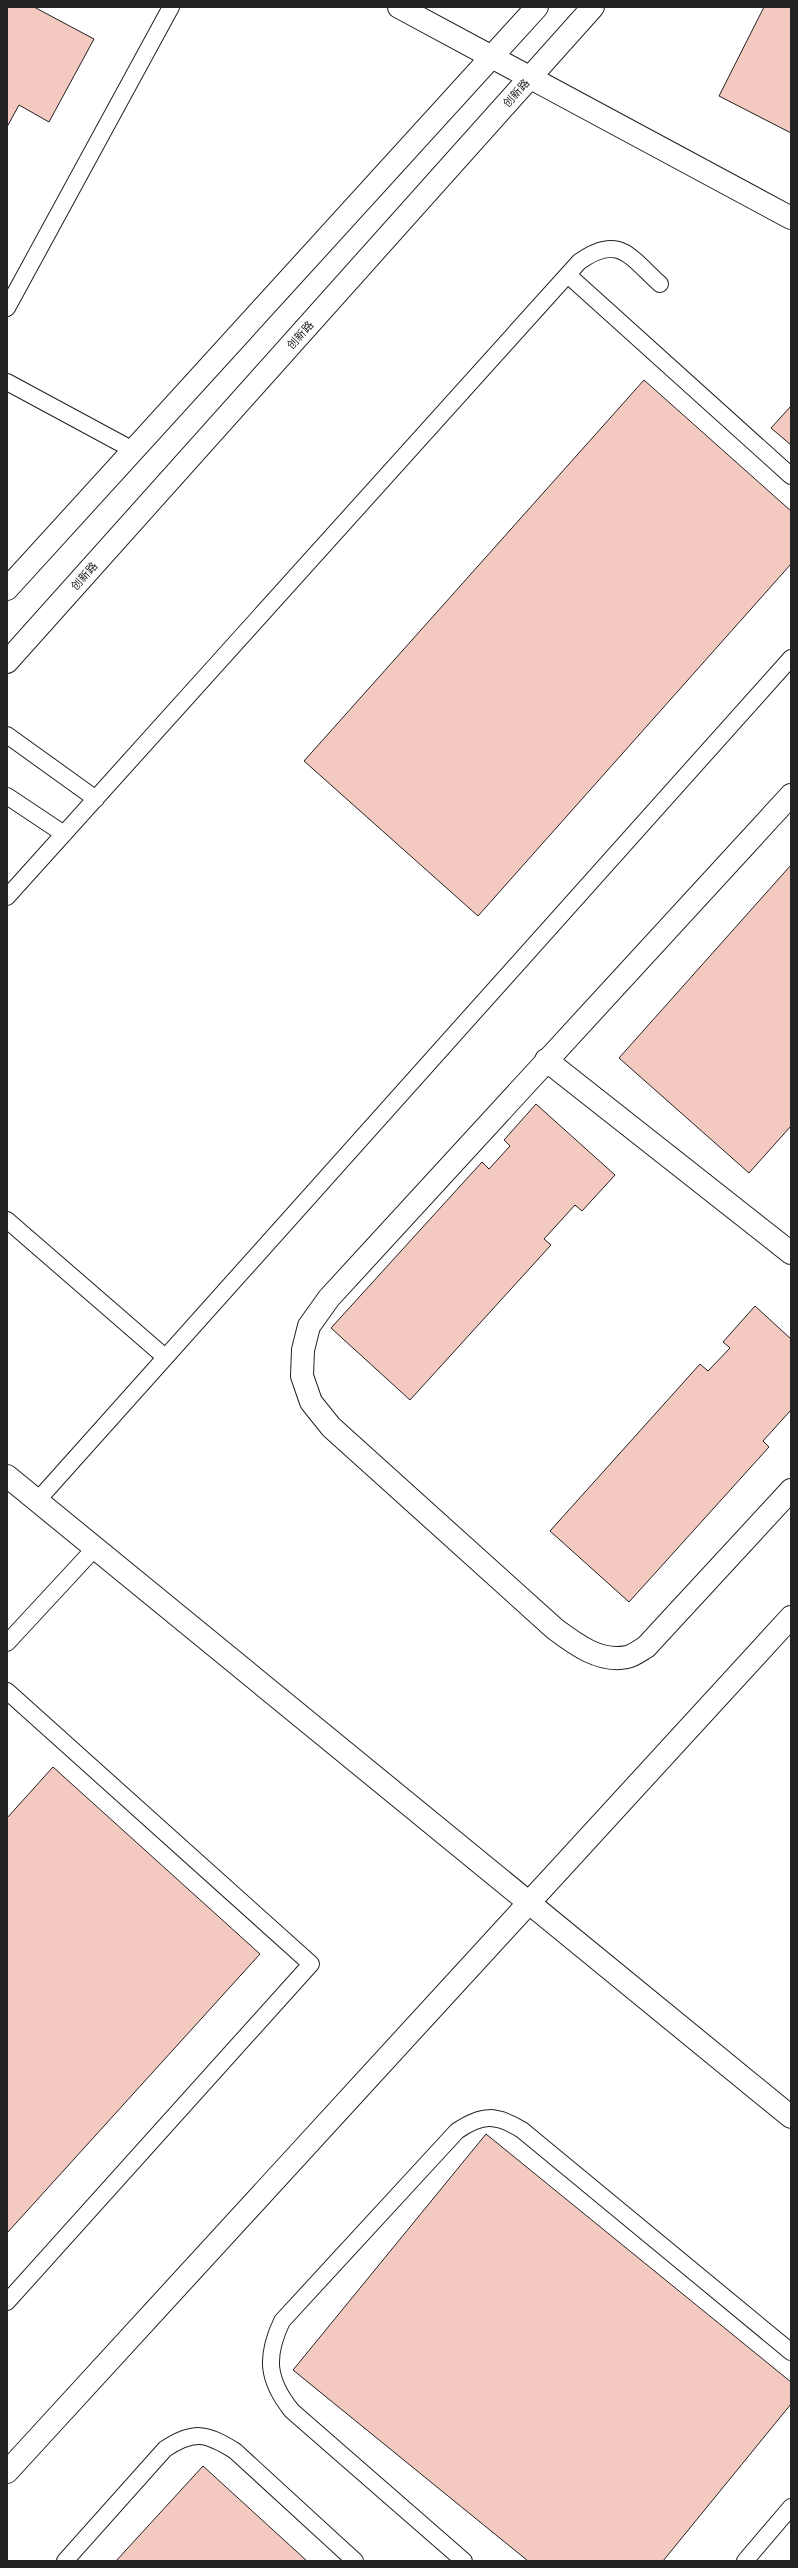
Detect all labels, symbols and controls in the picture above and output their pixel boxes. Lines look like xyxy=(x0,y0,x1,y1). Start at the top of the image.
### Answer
street label: 创新路 xyxy=(501,77,532,110)
street label: 创新路 xyxy=(285,319,316,352)
street label: 创新路 xyxy=(69,560,100,593)

